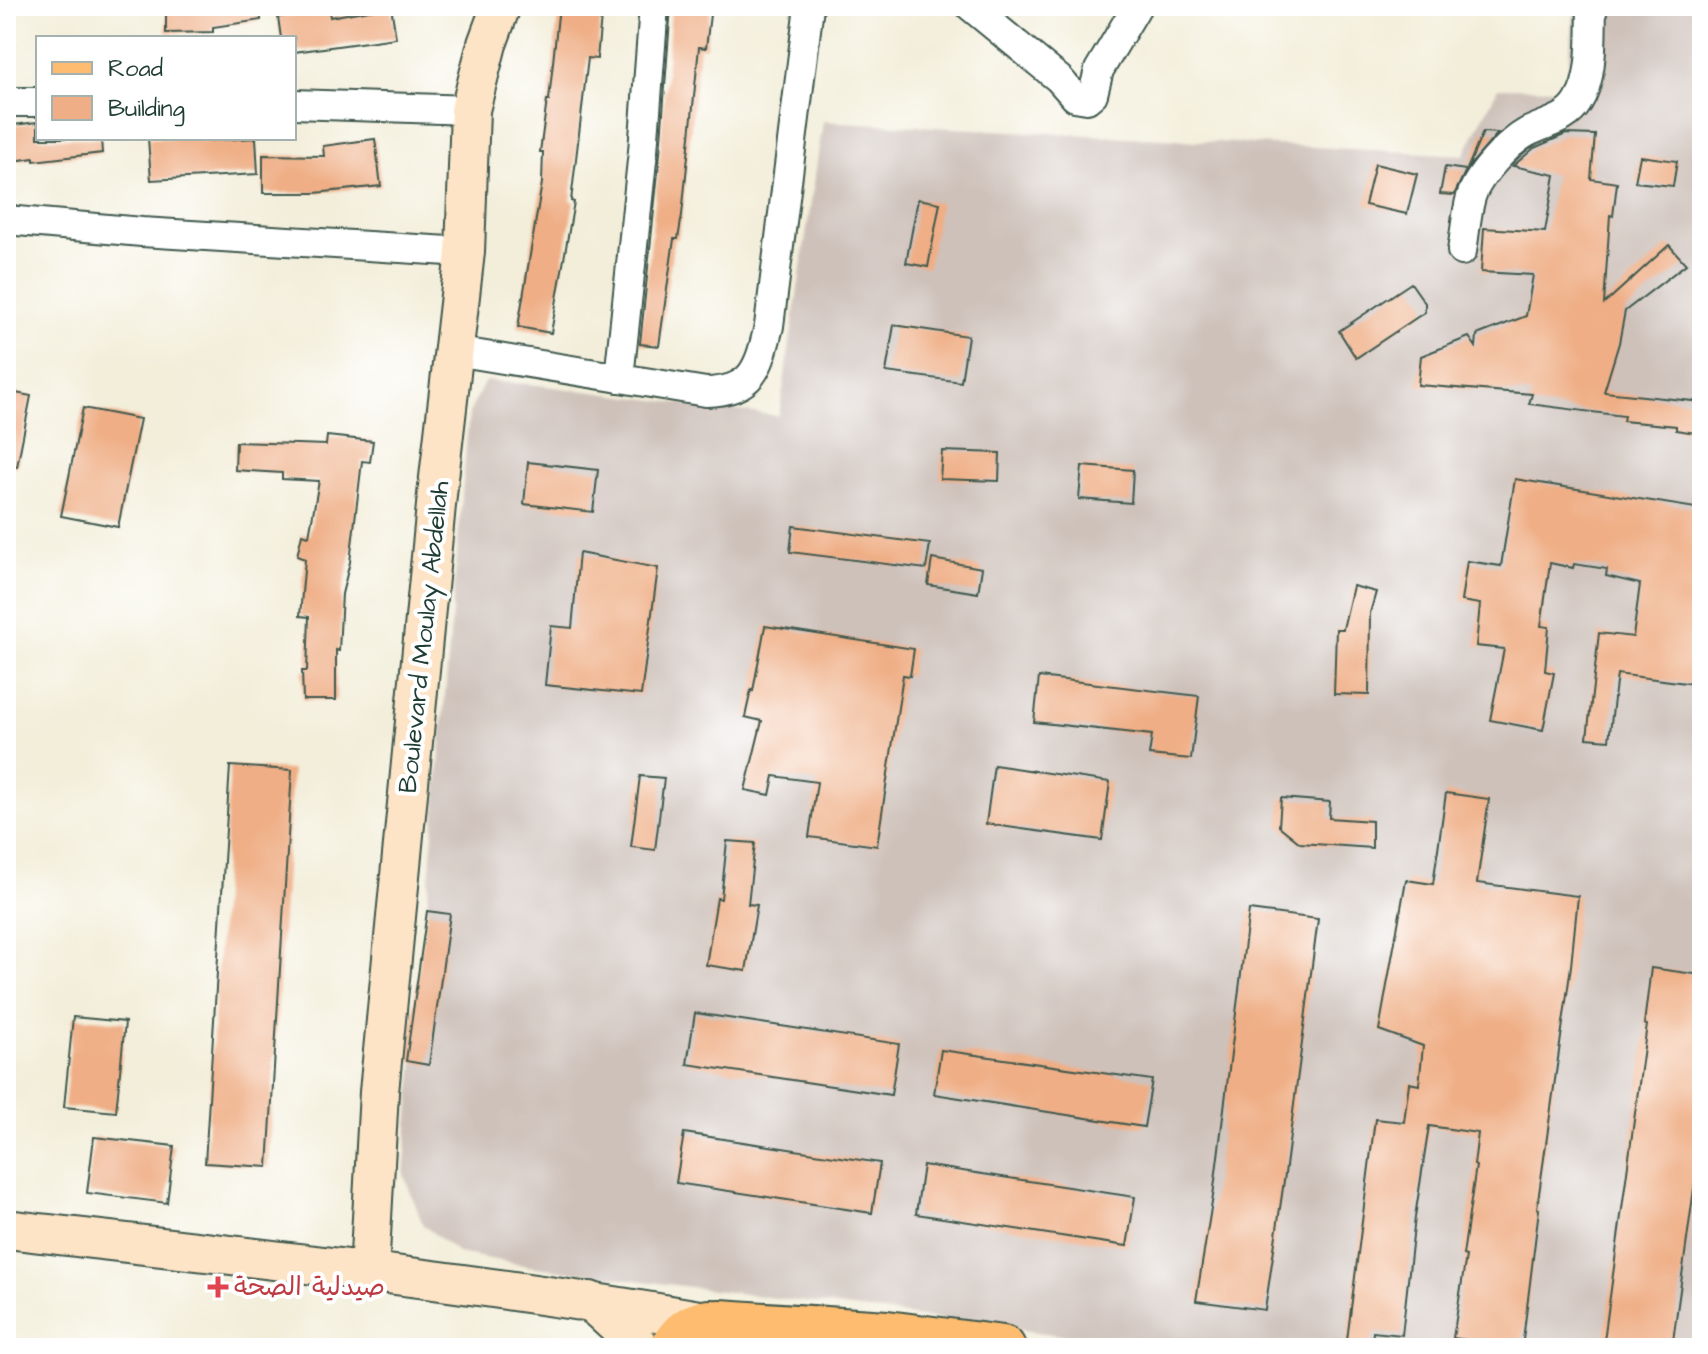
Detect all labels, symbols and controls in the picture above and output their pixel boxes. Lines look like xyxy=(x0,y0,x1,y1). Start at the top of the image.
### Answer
legend xyxy=(36,36,296,140)
text: Road xyxy=(108,52,163,86)
text: Building xyxy=(108,92,185,127)
street label: Boulevard Moulay Abdellah xyxy=(390,479,460,795)
place label: صيدلية الصحة xyxy=(234,1269,385,1305)
marker: صيدلية الصحة xyxy=(209,1278,227,1296)

